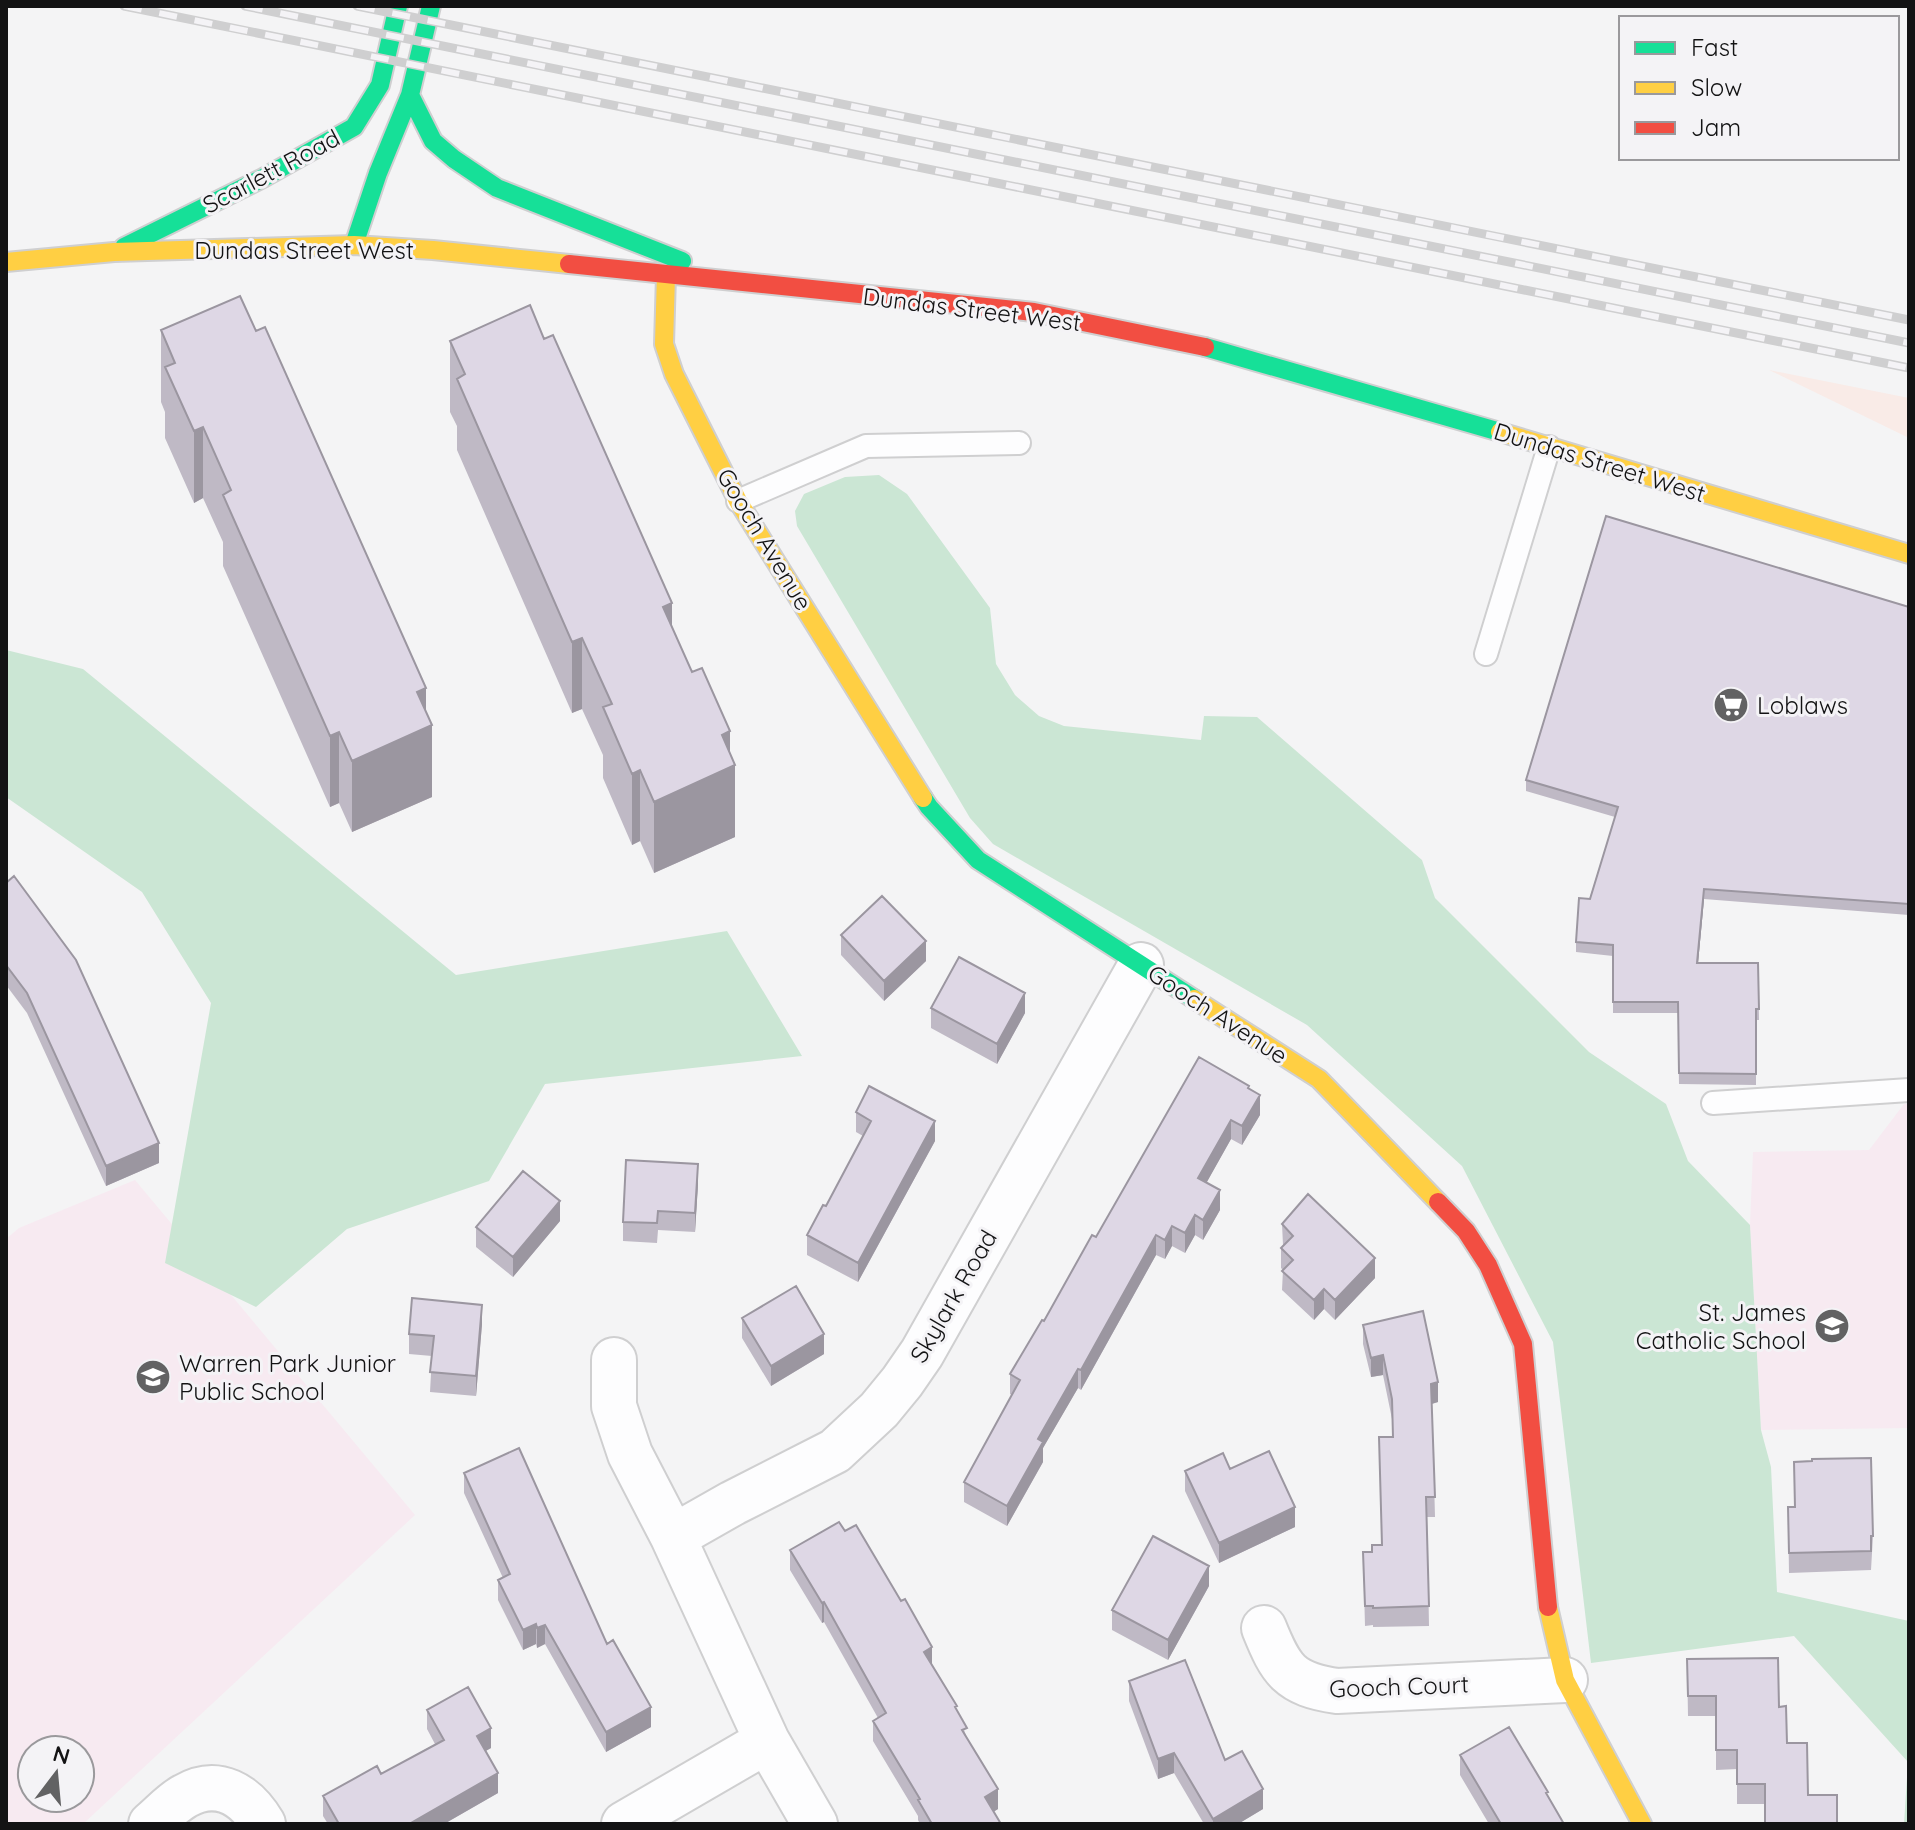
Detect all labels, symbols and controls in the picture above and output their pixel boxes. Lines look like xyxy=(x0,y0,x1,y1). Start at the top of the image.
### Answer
legend xyxy=(1619,16,1899,160)
text: Fast xyxy=(1691,32,1738,62)
text: Slow xyxy=(1691,72,1742,102)
text: Jam xyxy=(1691,112,1741,142)
street label: Scarlett Road xyxy=(197,122,345,220)
street label: Dundas Street West xyxy=(194,235,414,265)
street label: Dundas Street West xyxy=(861,281,1083,337)
street label: Dundas Street West xyxy=(1491,416,1709,508)
street label: Gooch Avenue xyxy=(711,463,819,615)
supermarket icon: Loblaws xyxy=(1712,686,1750,724)
place label: Loblaws xyxy=(1757,690,1848,720)
street label: Gooch Avenue xyxy=(1143,958,1293,1070)
street label: Skylark Road xyxy=(903,1224,1003,1368)
place label: St. James Catholic School xyxy=(1636,1297,1806,1355)
school or university icon: St. James Catholic School xyxy=(1813,1307,1851,1345)
place label: Warren Park Junior Public School xyxy=(179,1348,396,1406)
school or university icon: Warren Park Junior Public School xyxy=(134,1358,172,1396)
street label: Gooch Court xyxy=(1329,1669,1469,1703)
north arrow xyxy=(16,1734,96,1814)
text: N xyxy=(50,1739,73,1770)

